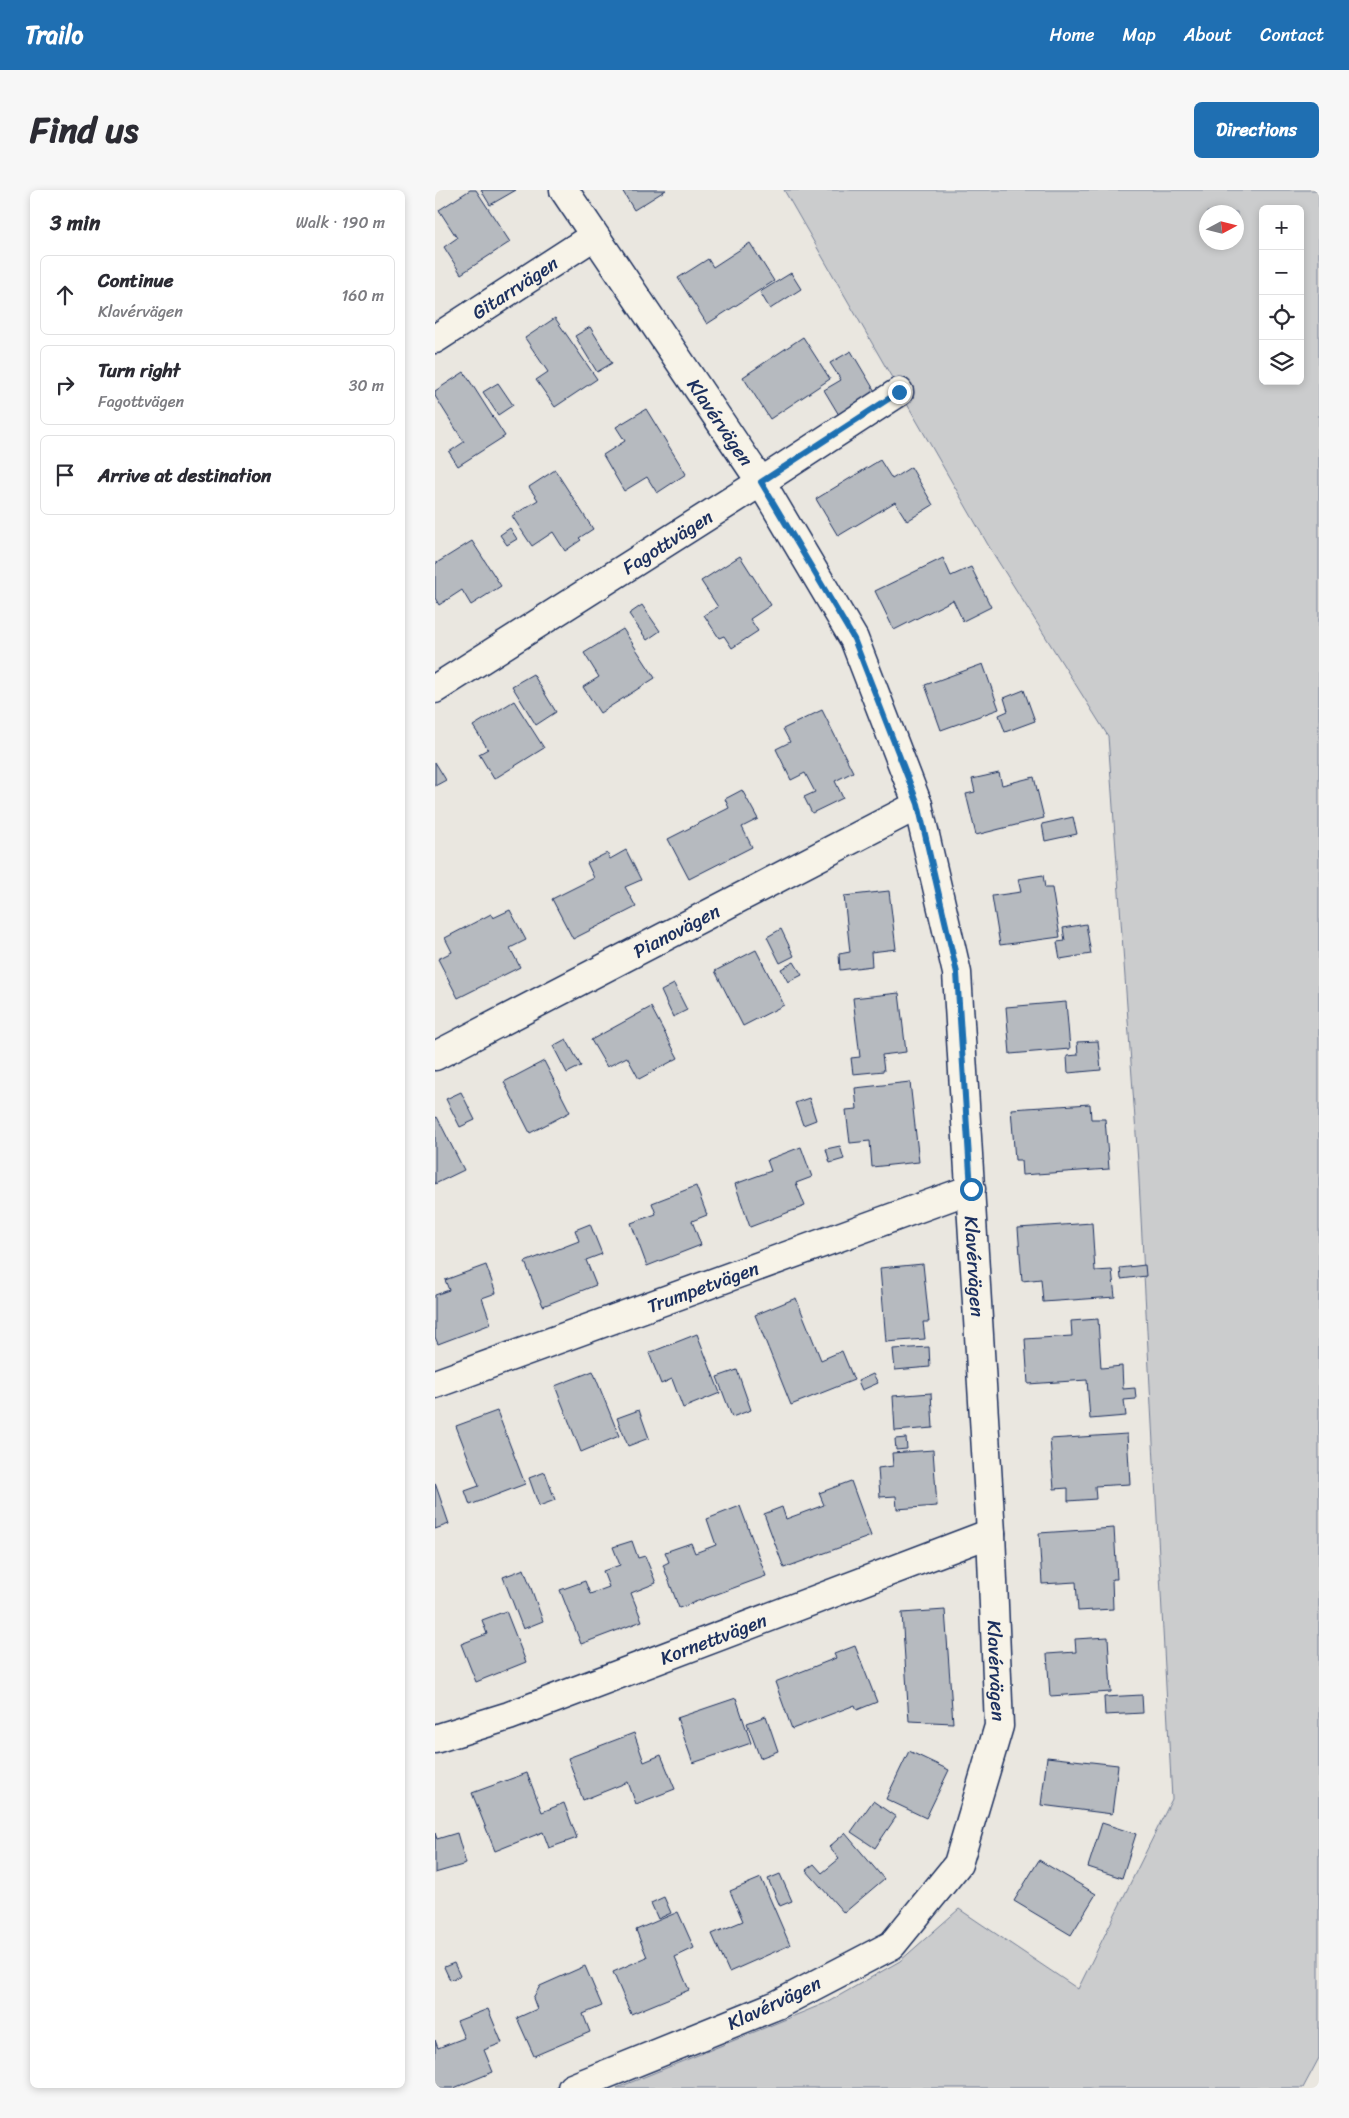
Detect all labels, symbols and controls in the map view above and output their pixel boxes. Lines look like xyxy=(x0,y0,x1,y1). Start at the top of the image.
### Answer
text: Trailo xyxy=(25,14,83,56)
text: Home xyxy=(1050,19,1095,51)
text: Map xyxy=(1123,19,1156,51)
text: About xyxy=(1184,19,1232,51)
text: Contact xyxy=(1260,19,1324,51)
text: Find us xyxy=(30,99,138,161)
button: Directions xyxy=(1194,102,1319,158)
text: 3 min xyxy=(50,204,100,242)
north arrow xyxy=(1199,205,1244,250)
map controls xyxy=(1259,205,1304,385)
button: + xyxy=(1259,205,1304,250)
text: Walk · 190 m xyxy=(296,208,385,237)
street label: Gitarrvägen xyxy=(465,247,565,328)
button: − xyxy=(1259,250,1304,295)
text: Continue xyxy=(98,264,174,297)
icon: ahead xyxy=(51,281,79,309)
text: 160 m xyxy=(341,281,384,310)
button: locate xyxy=(1259,295,1304,340)
text: Klavérvägen xyxy=(98,297,183,326)
button: layers xyxy=(1259,340,1304,385)
text: Turn right xyxy=(98,354,180,387)
icon: right xyxy=(51,371,79,399)
text: 30 m xyxy=(349,371,384,400)
street label: Klavérvägen xyxy=(679,371,763,473)
route end xyxy=(888,381,911,404)
text: Fagottvägen xyxy=(98,387,184,416)
text: Arrive at destination xyxy=(98,459,271,492)
icon: arrive xyxy=(51,461,79,489)
street label: Fagottvägen xyxy=(615,500,719,583)
street label: Pianovägen xyxy=(627,894,726,967)
route start xyxy=(960,1178,983,1201)
street label: Klavérvägen xyxy=(955,1215,994,1318)
street label: Trumpetvägen xyxy=(642,1251,763,1322)
street label: Kornettvägen xyxy=(655,1603,772,1674)
street label: Klavérvägen xyxy=(978,1620,1015,1722)
street label: Klavérvägen xyxy=(721,1967,827,2039)

